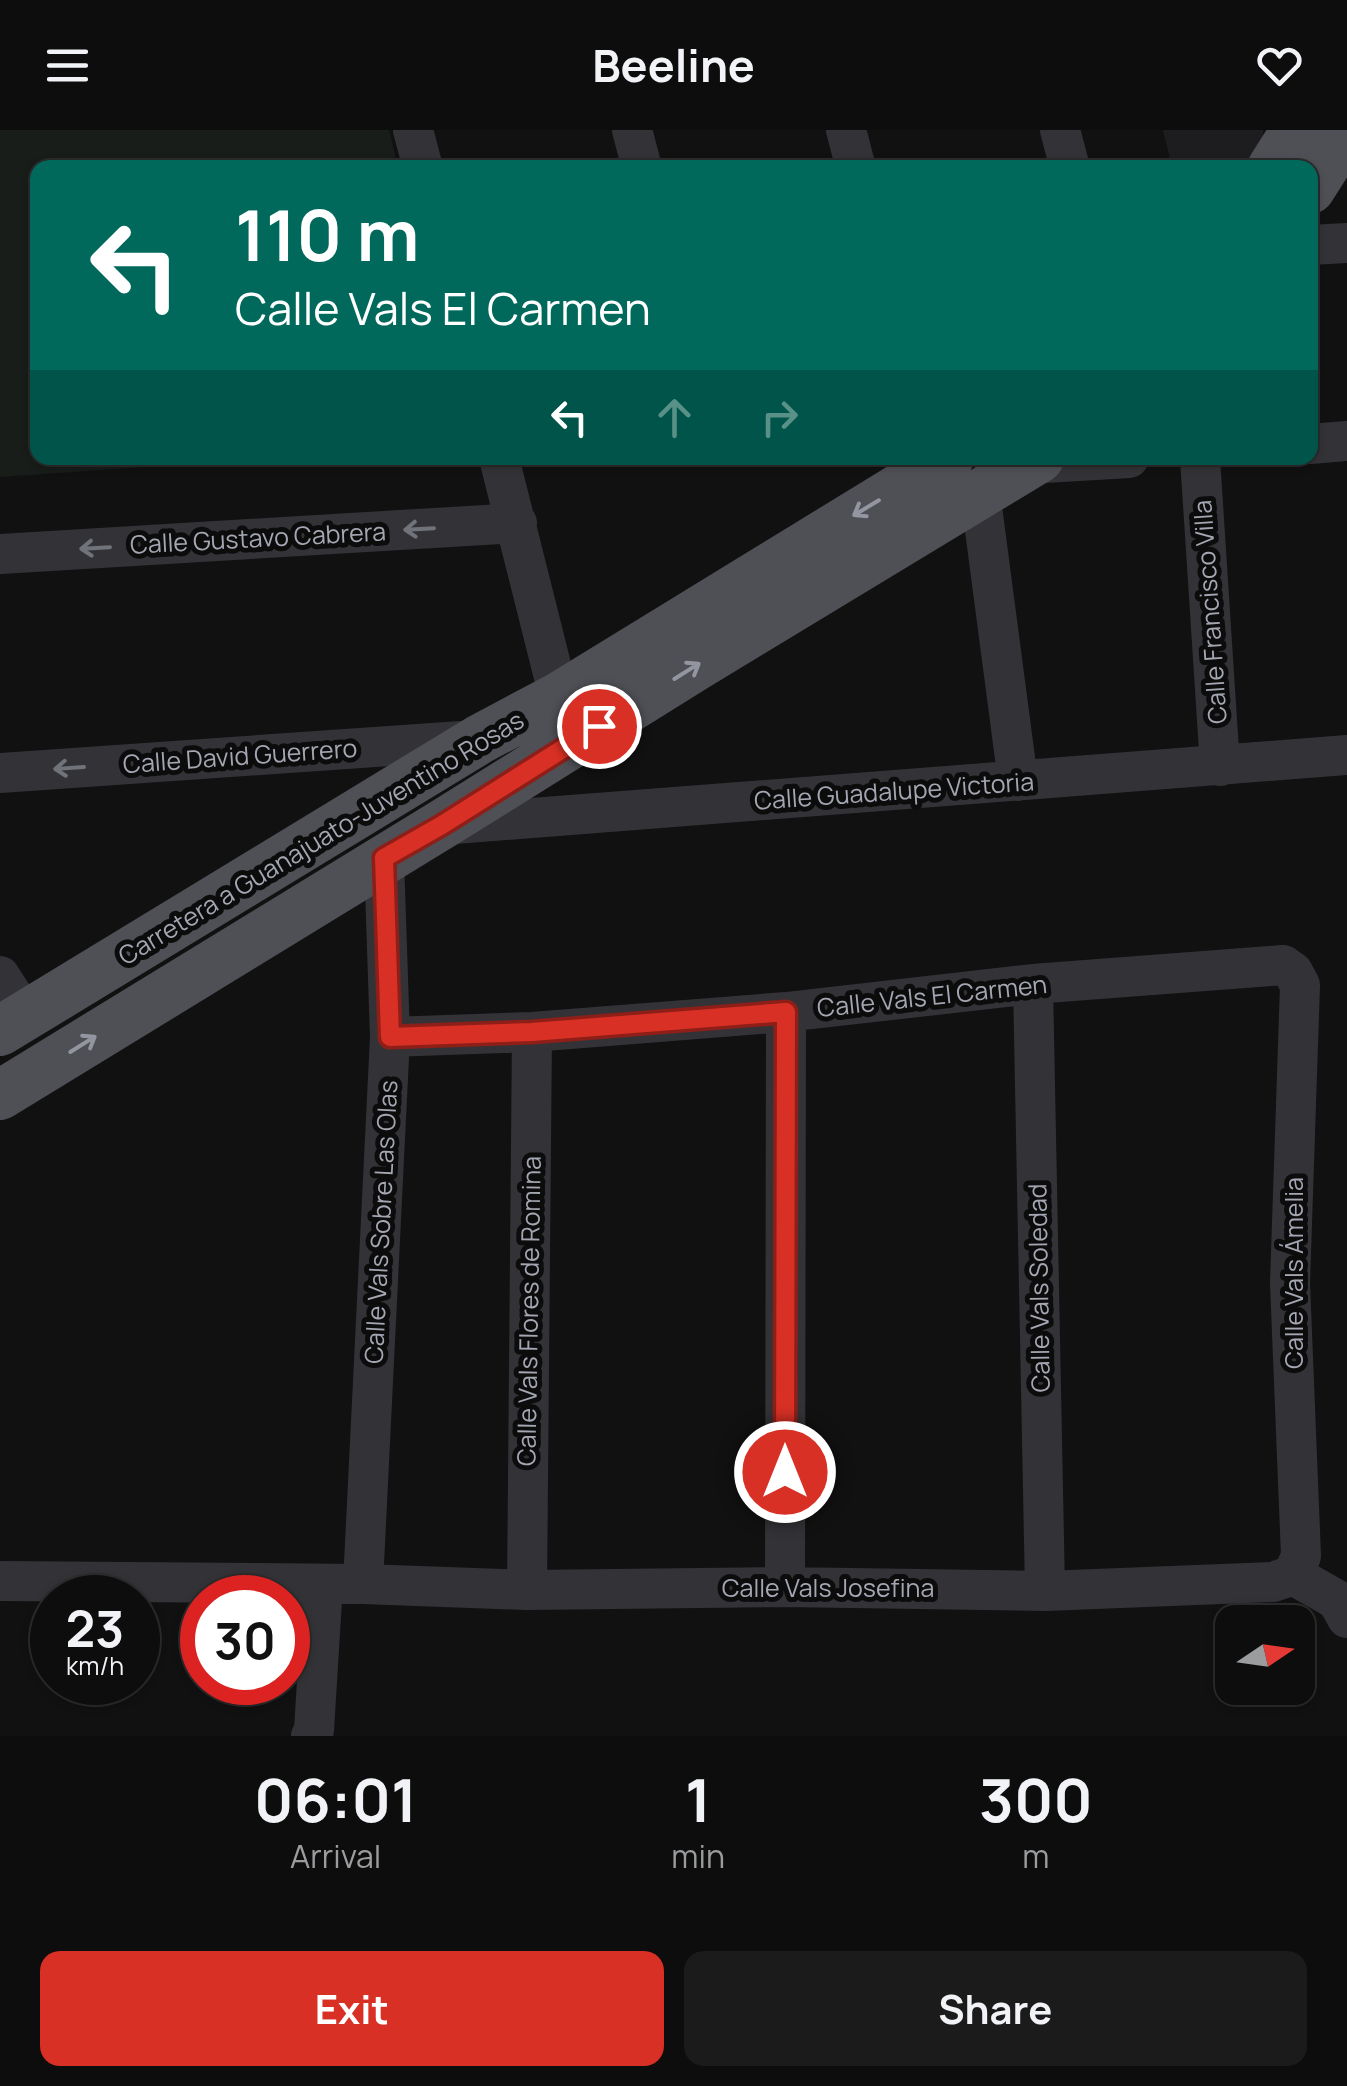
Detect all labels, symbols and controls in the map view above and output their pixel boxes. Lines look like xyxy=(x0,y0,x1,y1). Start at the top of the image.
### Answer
text: Beeline xyxy=(592,34,755,96)
icon: menu xyxy=(40,38,95,93)
icon: heart xyxy=(1252,38,1307,93)
text: 110 m xyxy=(235,186,419,282)
icon: left xyxy=(70,200,200,330)
text: Calle Vals El Carmen xyxy=(235,277,651,339)
icon: left xyxy=(542,390,597,445)
icon: ahead xyxy=(647,390,702,445)
icon: right xyxy=(752,390,807,445)
one-way arrow xyxy=(852,498,881,519)
street label: Calle Francisco Villa xyxy=(1184,499,1235,725)
street label: Calle Gustavo Cabrera xyxy=(129,513,387,562)
one-way arrow xyxy=(404,520,436,539)
one-way arrow xyxy=(79,539,111,558)
one-way arrow xyxy=(672,661,701,681)
pin xyxy=(557,684,642,769)
icon: arrive xyxy=(572,699,627,754)
street label: Carretera a Guanajuato-Juventino Rosas xyxy=(111,702,530,973)
street label: Calle David Guerrero xyxy=(122,730,358,781)
one-way arrow xyxy=(53,759,85,778)
street label: Calle Guadalupe Victoria xyxy=(753,763,1035,818)
street label: Calle Vals El Carmen xyxy=(815,966,1049,1025)
one-way arrow xyxy=(68,1034,97,1054)
street label: Calle Vals Sobre Las Olas xyxy=(356,1079,405,1365)
street label: Calle Vals Flores de Romina xyxy=(508,1156,549,1466)
street label: Calle Vals Ámelia xyxy=(1276,1177,1311,1369)
street label: Calle Vals Soledad xyxy=(1019,1183,1058,1393)
position arrow xyxy=(733,1420,837,1524)
street label: Calle Vals Josefina xyxy=(722,1570,934,1605)
speed limit sign: 30 xyxy=(180,1575,310,1705)
text: 23 xyxy=(66,1594,124,1662)
north arrow xyxy=(1215,1605,1315,1705)
map controls xyxy=(1215,1605,1315,1705)
text: km/h xyxy=(66,1648,124,1683)
text: 06:01 xyxy=(254,1758,417,1840)
text: 1 xyxy=(685,1758,711,1840)
text: 300 xyxy=(979,1758,1093,1840)
text: Arrival xyxy=(290,1834,381,1878)
text: min xyxy=(671,1834,725,1878)
text: m xyxy=(1022,1834,1050,1878)
button: Exit xyxy=(40,1951,664,2066)
button: Share xyxy=(684,1951,1307,2066)

